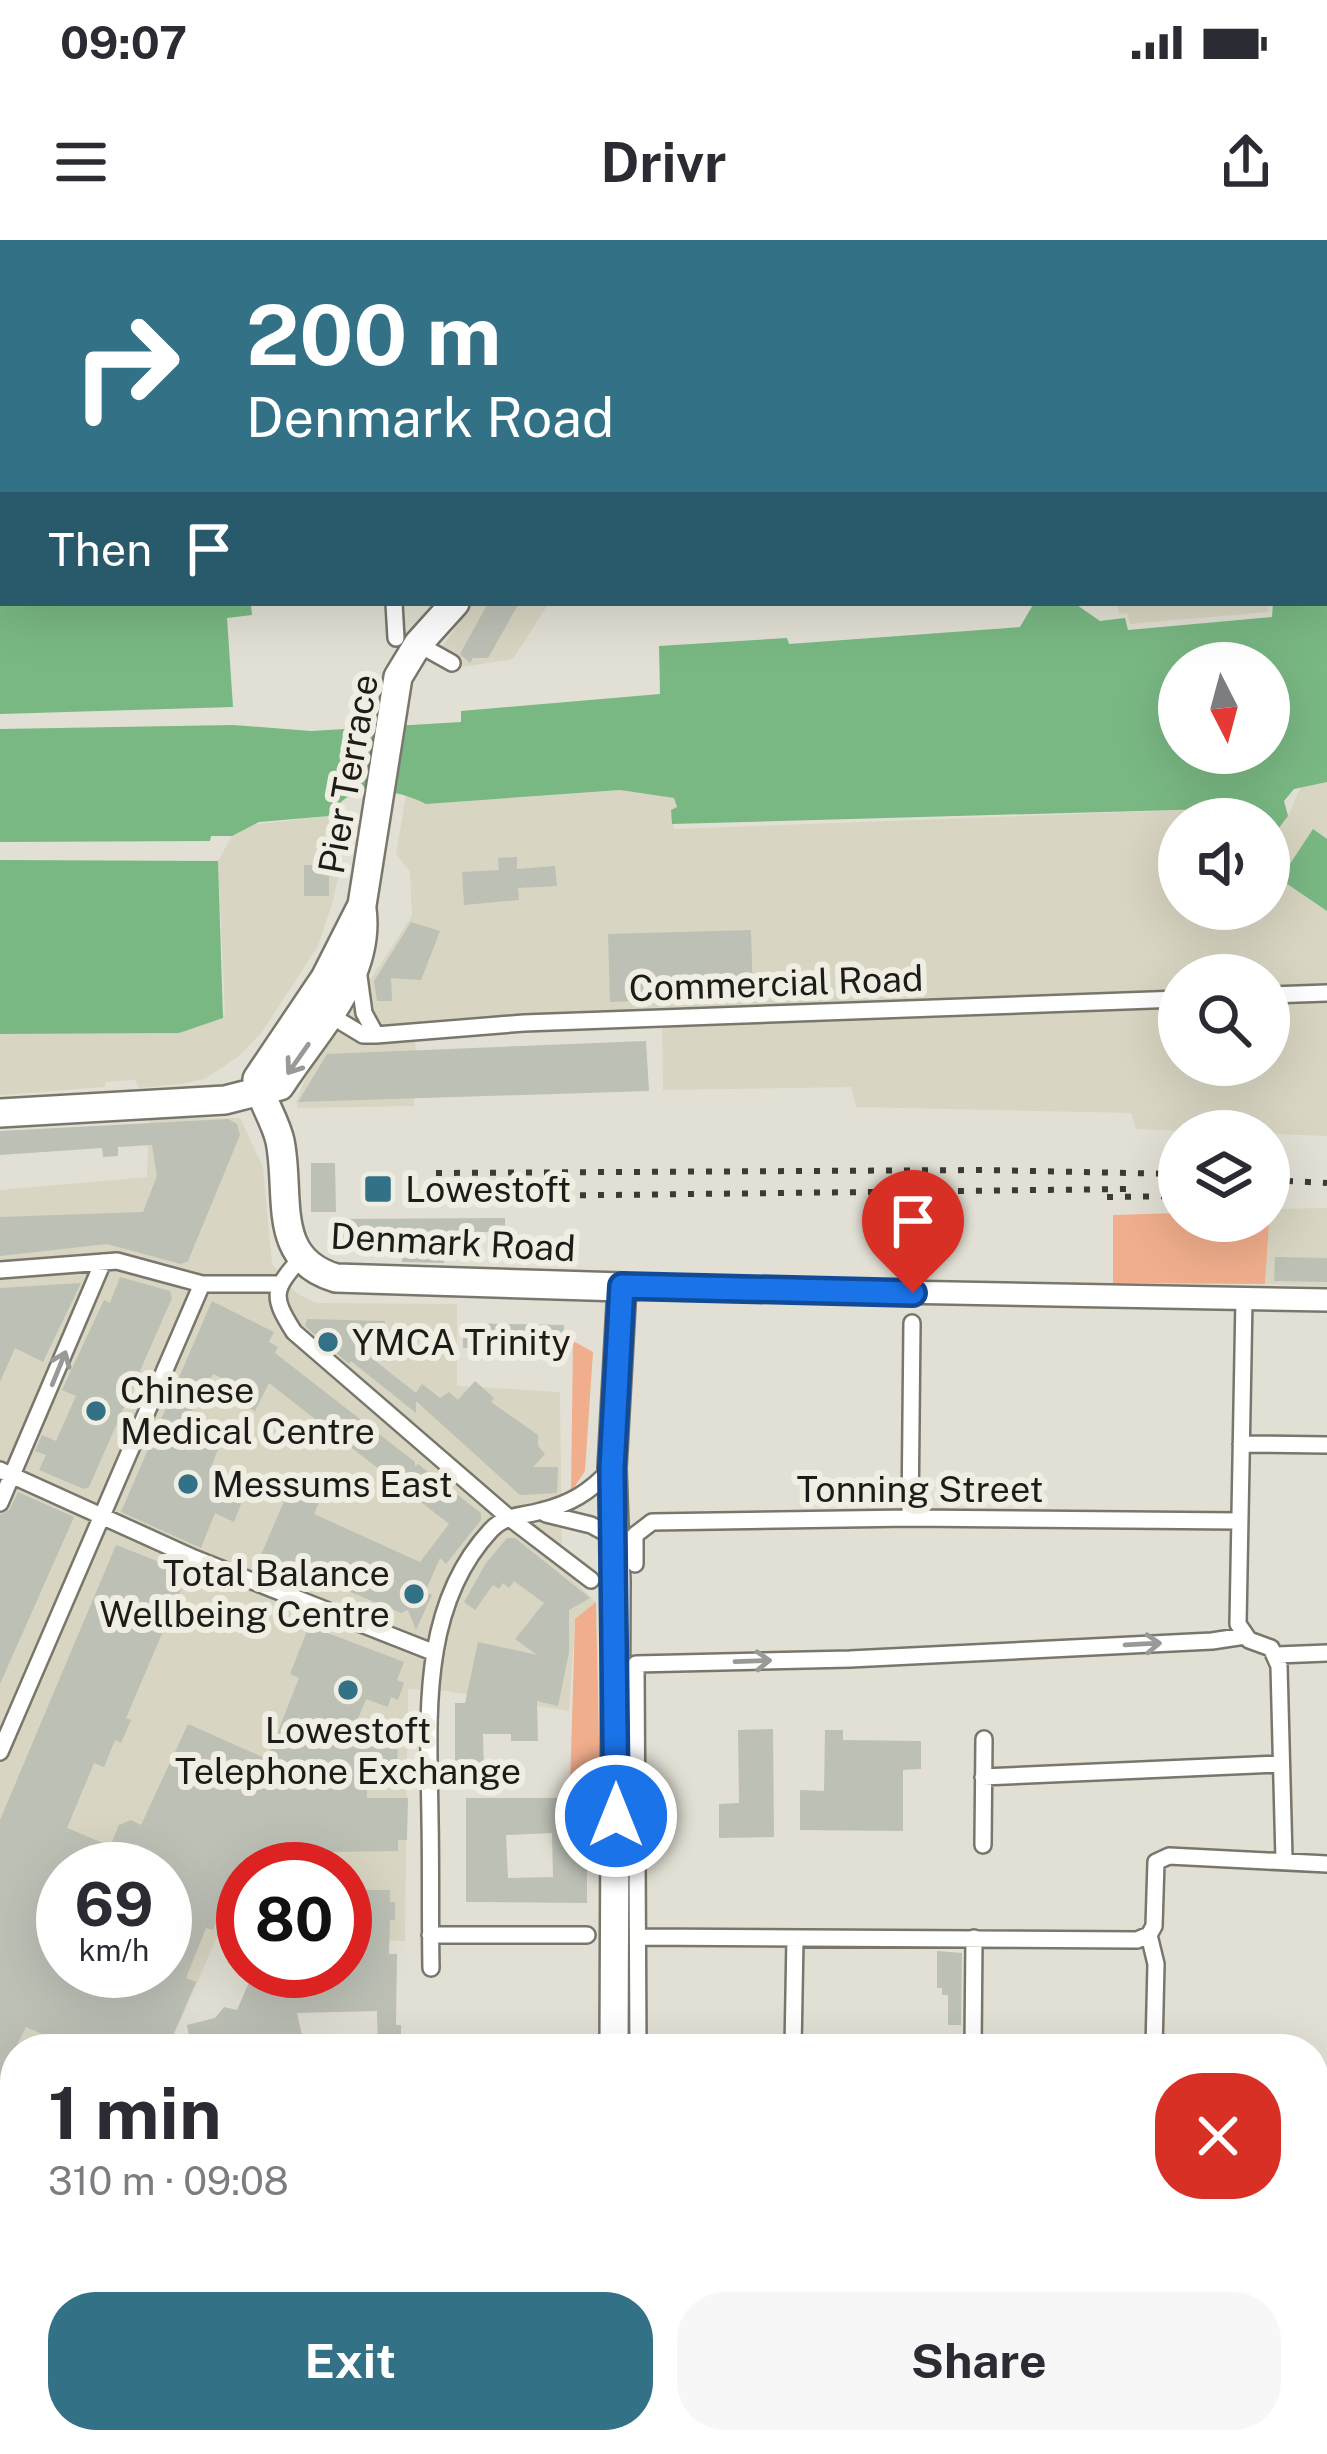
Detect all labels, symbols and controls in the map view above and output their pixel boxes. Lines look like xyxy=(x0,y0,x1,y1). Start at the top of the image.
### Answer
text: 09:07 xyxy=(60,16,187,69)
icon: menu xyxy=(48,129,114,195)
icon: share xyxy=(1213,129,1279,195)
text: Drivr xyxy=(601,131,726,194)
text: 200 m xyxy=(246,285,502,384)
icon: right xyxy=(48,288,204,444)
text: Denmark Road xyxy=(246,386,614,449)
icon: arrive xyxy=(176,516,242,582)
text: Then xyxy=(48,523,152,576)
north arrow xyxy=(1158,642,1290,774)
map controls xyxy=(1158,642,1290,1242)
street label: Pier Terrace xyxy=(310,671,386,877)
button: sound xyxy=(1158,798,1290,930)
button: search xyxy=(1158,954,1290,1086)
street label: Commercial Road xyxy=(628,957,924,1009)
one-way arrow xyxy=(286,1042,311,1075)
button: layers xyxy=(1158,1110,1290,1242)
place label: Lowestoft xyxy=(405,1168,571,1210)
pin xyxy=(862,1170,964,1293)
marker: Lowestoft xyxy=(362,1173,394,1205)
icon: arrive xyxy=(880,1188,946,1254)
street label: Denmark Road xyxy=(329,1215,577,1269)
place label: YMCA Trinity xyxy=(352,1321,571,1363)
marker: YMCA Trinity xyxy=(315,1329,341,1355)
one-way arrow xyxy=(50,1351,71,1388)
place label: Chinese Medical Centre xyxy=(120,1369,375,1452)
marker: Chinese Medical Centre xyxy=(83,1398,109,1424)
place label: Messums East xyxy=(212,1463,453,1505)
street label: Tonning Street xyxy=(797,1468,1044,1510)
marker: Messums East xyxy=(175,1471,201,1497)
place label: Total Balance Wellbeing Centre xyxy=(100,1552,390,1635)
marker: Total Balance Wellbeing Centre xyxy=(401,1581,427,1607)
one-way arrow xyxy=(1123,1632,1162,1655)
one-way arrow xyxy=(733,1650,772,1673)
marker: Lowestoft Telephone Exchange xyxy=(335,1677,361,1703)
place label: Lowestoft Telephone Exchange xyxy=(175,1709,521,1792)
position arrow xyxy=(553,1753,679,1879)
speed limit sign: 80 xyxy=(216,1842,372,1998)
text: 69 xyxy=(75,1869,153,1940)
text: km/h xyxy=(79,1932,149,1968)
text: 1 min xyxy=(48,2071,222,2155)
button: close xyxy=(1155,2073,1281,2199)
text: 310 m · 09:08 xyxy=(48,2158,289,2204)
button: Exit xyxy=(48,2292,653,2430)
button: Share xyxy=(677,2292,1281,2430)

